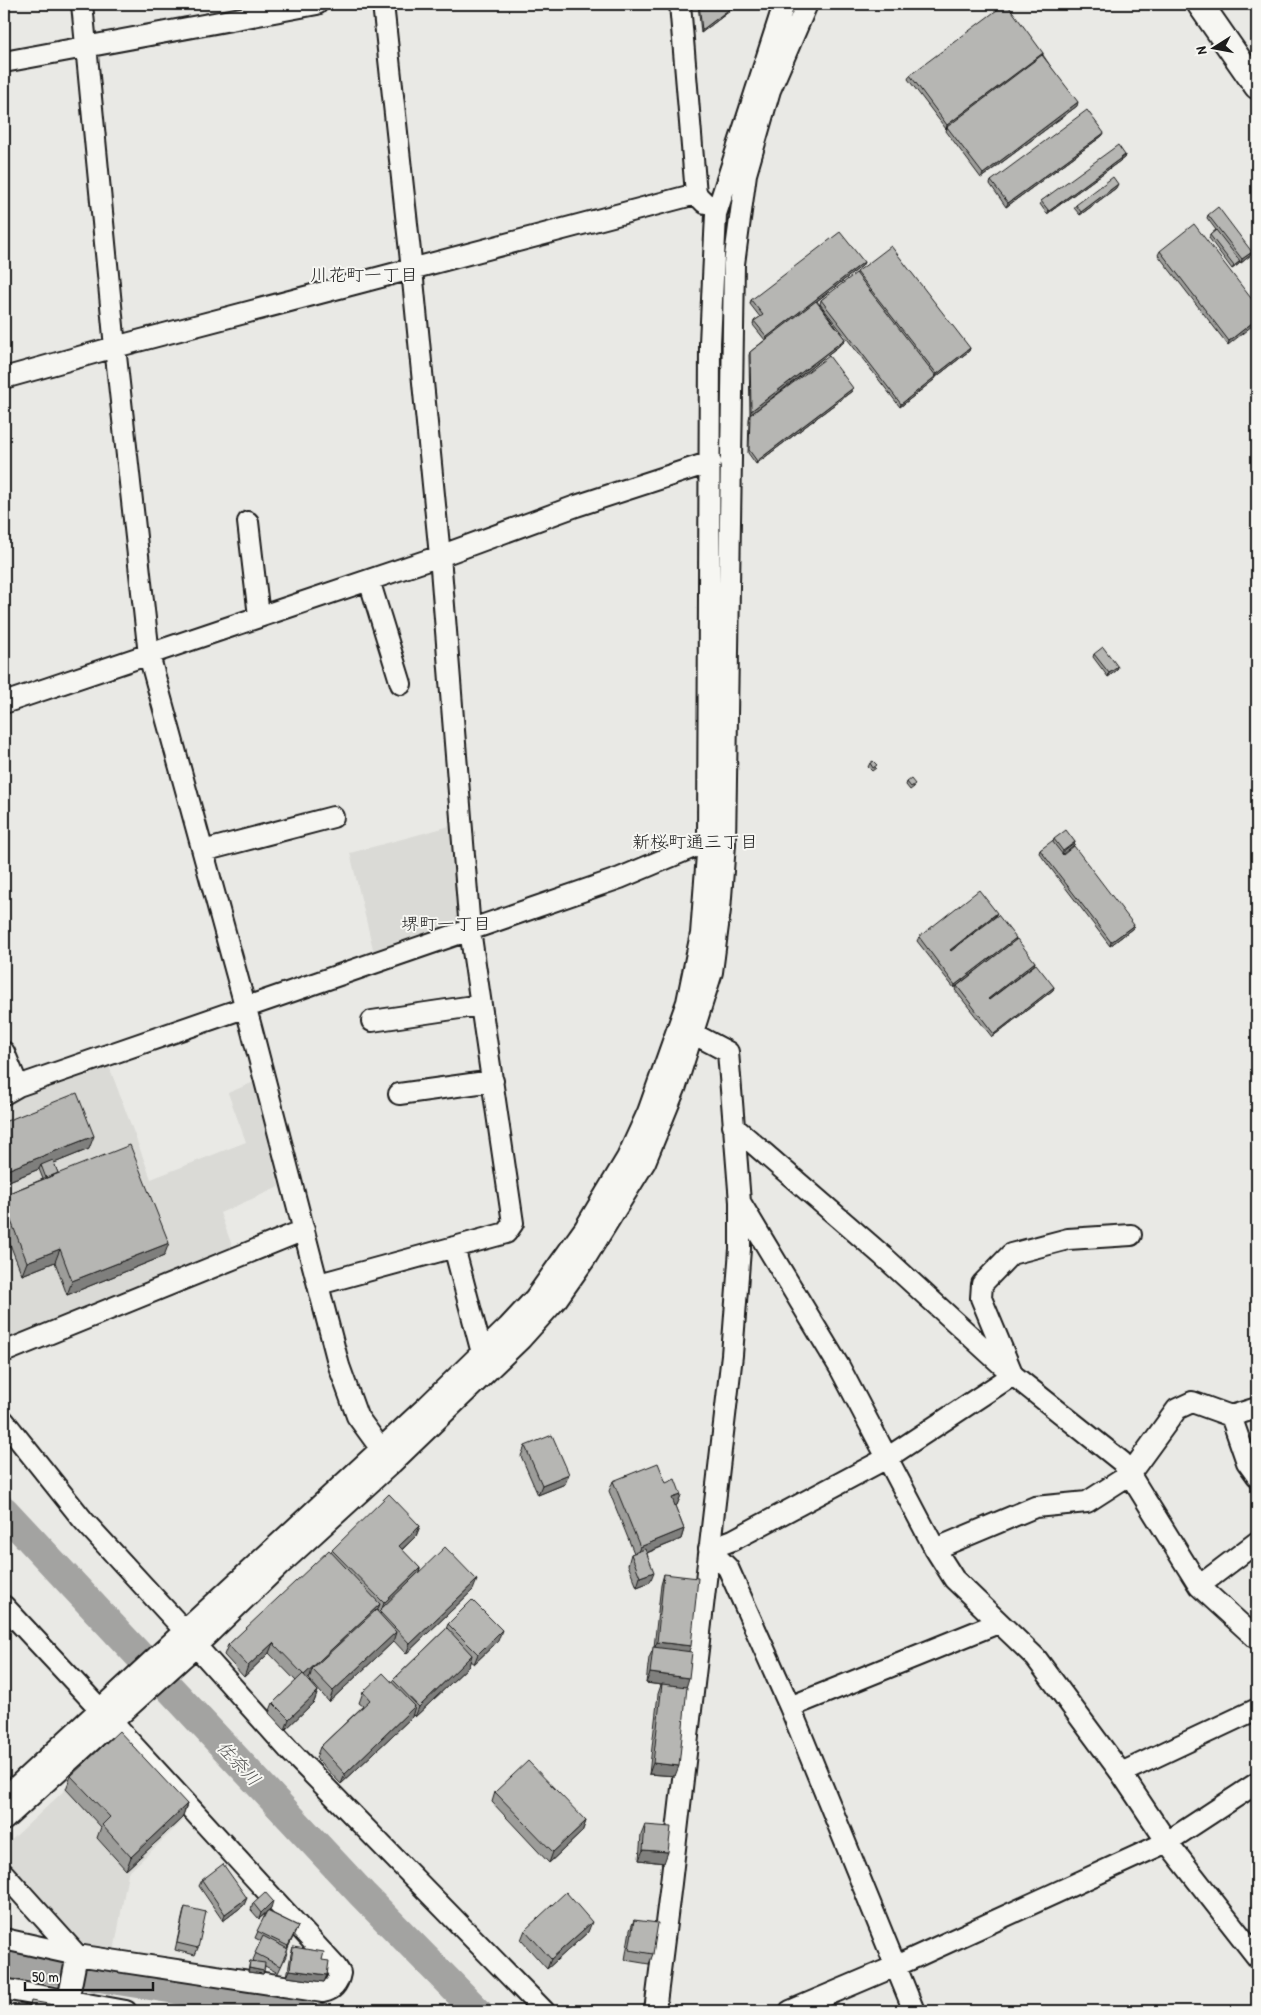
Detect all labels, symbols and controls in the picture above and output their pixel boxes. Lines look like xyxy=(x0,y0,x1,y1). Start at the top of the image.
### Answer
north arrow xyxy=(1188,22,1238,72)
text: N xyxy=(1191,45,1211,56)
district label: 川花町一丁目 xyxy=(310,262,418,287)
district label: 新桜町通三丁目 xyxy=(632,829,758,854)
district label: 堺町一丁目 xyxy=(401,911,491,936)
water label: 佐奈川 xyxy=(211,1735,267,1791)
scale bar xyxy=(25,1960,152,1992)
text: 50 m xyxy=(32,1966,59,1987)

